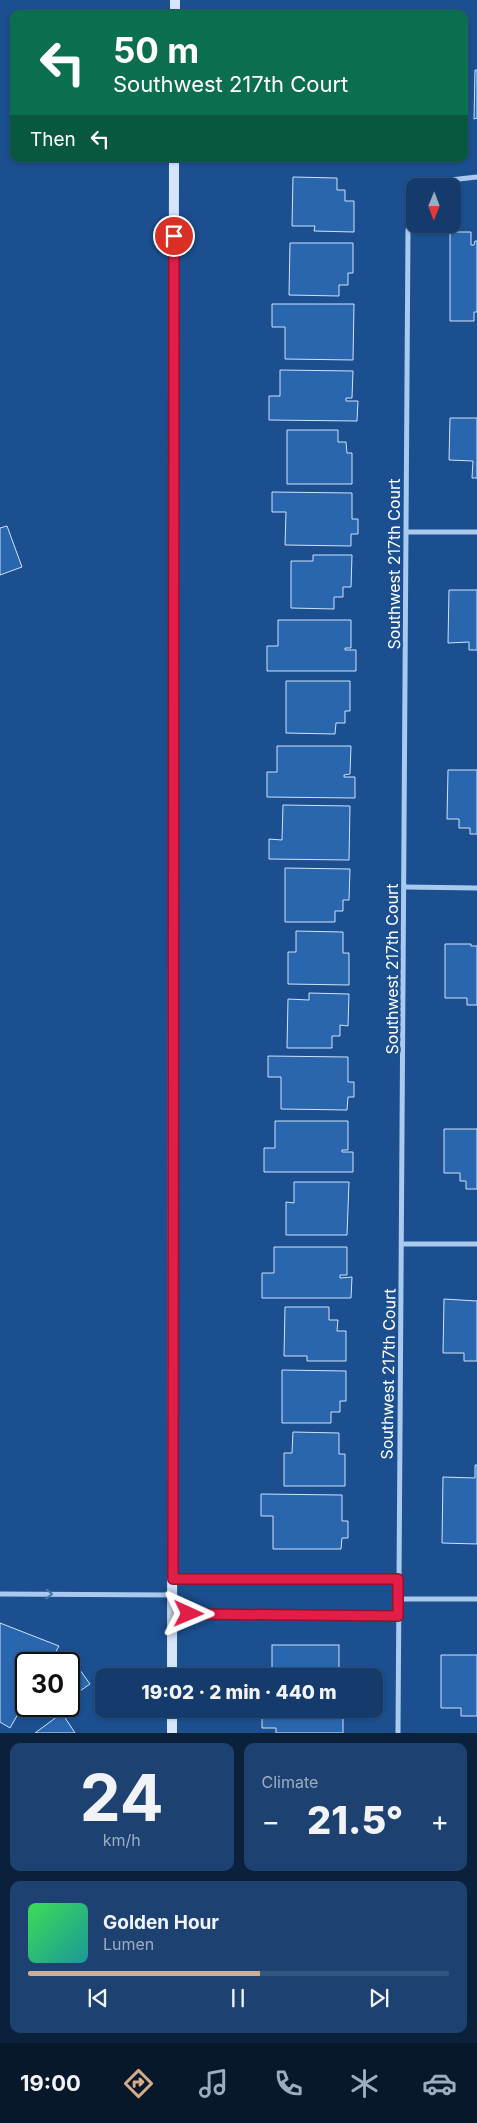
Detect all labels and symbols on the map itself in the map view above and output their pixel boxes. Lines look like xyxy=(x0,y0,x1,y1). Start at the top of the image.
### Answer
north arrow xyxy=(406,178,461,232)
pin xyxy=(153,215,195,257)
street label: Southwest 217th Court xyxy=(384,478,404,650)
street label: Southwest 217th Court xyxy=(382,883,402,1055)
street label: Southwest 217th Court xyxy=(377,1288,399,1460)
position arrow xyxy=(162,1587,214,1639)
one-way arrow xyxy=(45,1589,53,1599)
speed limit sign: 30 xyxy=(15,1652,80,1717)

